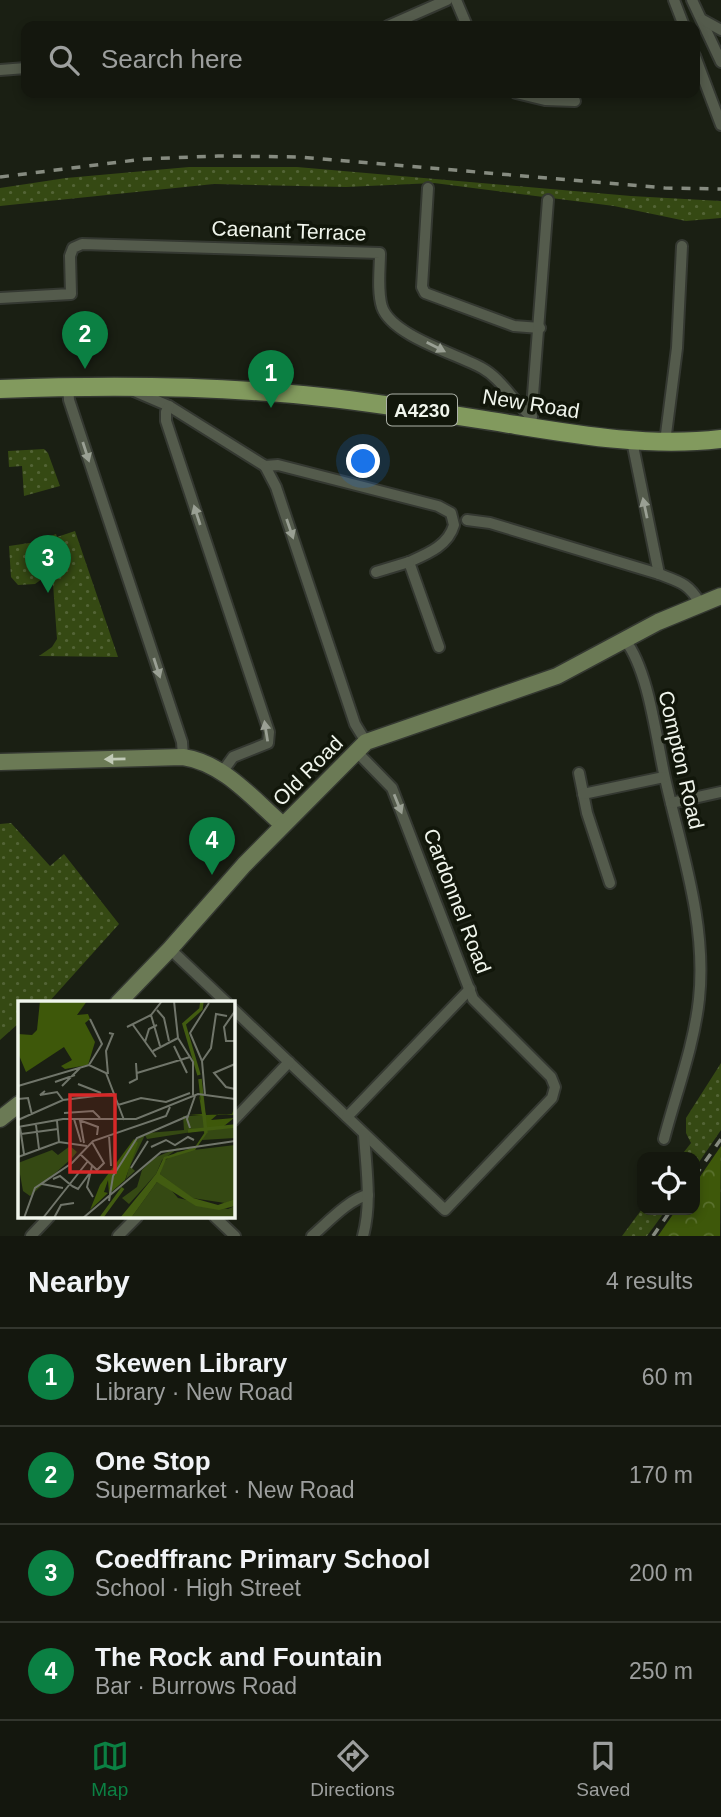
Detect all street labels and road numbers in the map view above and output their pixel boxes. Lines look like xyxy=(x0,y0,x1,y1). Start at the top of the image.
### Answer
street label: Caenant Terrace xyxy=(211,216,367,245)
street label: New Road xyxy=(481,384,581,423)
road number: A4230 xyxy=(387,394,457,426)
street label: Compton Road xyxy=(654,688,709,831)
street label: Old Road xyxy=(268,731,347,810)
street label: Cardonnel Road xyxy=(419,825,496,976)

